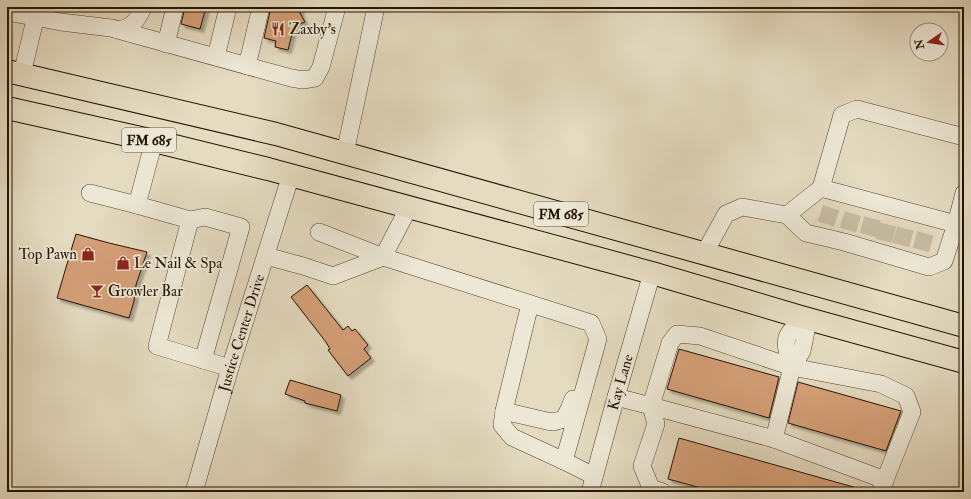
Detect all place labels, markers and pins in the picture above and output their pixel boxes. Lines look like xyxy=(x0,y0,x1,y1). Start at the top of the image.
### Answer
place label: Zaxby's xyxy=(289,20,336,39)
restaurant icon: Zaxby's xyxy=(270,21,286,37)
place label: Top Pawn xyxy=(18,245,77,265)
shop icon: Top Pawn xyxy=(80,246,96,262)
place label: Le Nail & Spa xyxy=(134,254,223,274)
shop icon: Le Nail & Spa xyxy=(115,255,131,271)
place label: Growler Bar xyxy=(108,282,183,301)
bar icon: Growler Bar xyxy=(89,283,105,299)

